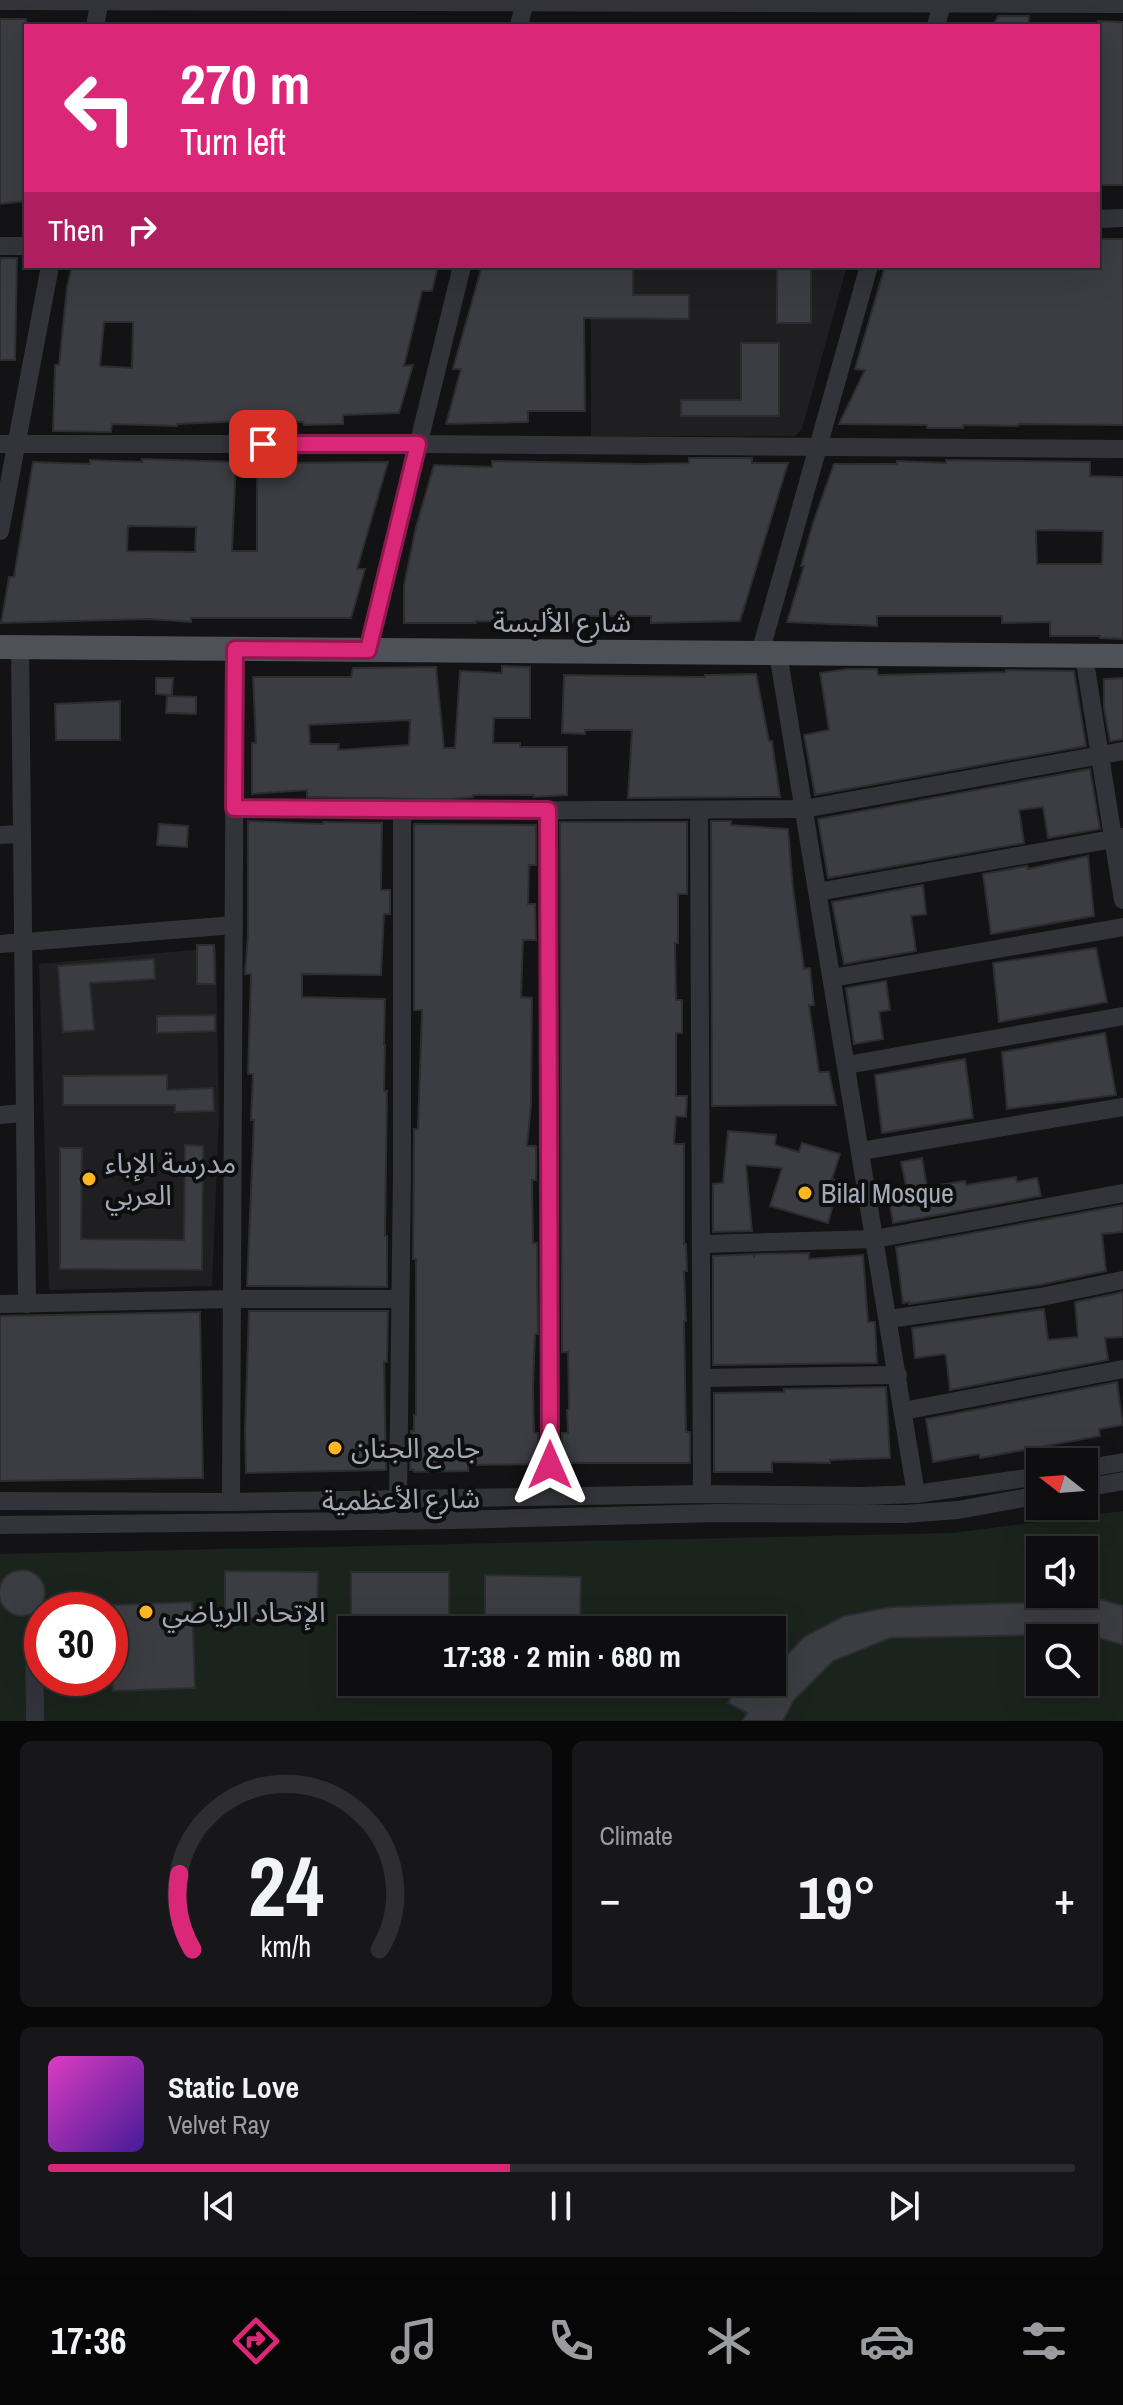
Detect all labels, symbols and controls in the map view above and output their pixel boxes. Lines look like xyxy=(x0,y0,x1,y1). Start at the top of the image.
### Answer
text: 270 m xyxy=(180,46,310,121)
icon: left xyxy=(48,56,152,160)
text: Turn left xyxy=(180,118,286,166)
icon: right xyxy=(120,208,164,252)
text: Then xyxy=(48,210,104,250)
pin xyxy=(229,410,297,478)
icon: arrive xyxy=(241,422,285,466)
street label: شارع الألبسة xyxy=(493,603,631,643)
place label: مدرسة الإباء العربي xyxy=(105,1144,236,1216)
marker: مدرسة الإباء العربي xyxy=(80,1170,98,1188)
place label: Bilal Mosque xyxy=(821,1174,954,1212)
marker: Bilal Mosque xyxy=(796,1184,814,1202)
position arrow xyxy=(508,1423,592,1507)
place label: جامع الجنان xyxy=(351,1429,480,1469)
marker: جامع الجنان xyxy=(326,1439,344,1457)
north arrow xyxy=(1026,1448,1098,1520)
map controls xyxy=(1026,1448,1098,1696)
street label: شارع الأعظمية xyxy=(322,1479,480,1521)
button: sound xyxy=(1026,1536,1098,1608)
speed limit sign: 30 xyxy=(24,1592,128,1696)
place label: الإتحاد الرياضي xyxy=(162,1593,326,1633)
marker: الإتحاد الرياضي xyxy=(137,1603,155,1621)
button: search xyxy=(1026,1624,1098,1696)
text: 17:38 · 2 min · 680 m xyxy=(443,1636,681,1676)
text: Climate xyxy=(600,1818,673,1853)
text: 24 xyxy=(248,1830,324,1942)
text: 19° xyxy=(798,1857,877,1938)
text: − xyxy=(600,1868,621,1928)
text: + xyxy=(1054,1868,1075,1928)
text: km/h xyxy=(260,1927,311,1966)
text: Static Love xyxy=(168,2067,299,2107)
text: Velvet Ray xyxy=(168,2107,270,2142)
icon: previous xyxy=(197,2184,241,2228)
icon: pause xyxy=(539,2184,583,2228)
icon: next xyxy=(882,2184,926,2228)
icon: directions xyxy=(228,2313,284,2369)
icon: music xyxy=(386,2313,442,2369)
icon: phone xyxy=(543,2313,599,2369)
icon: climate xyxy=(701,2313,757,2369)
icon: car xyxy=(859,2313,915,2369)
icon: filters xyxy=(1016,2313,1072,2369)
text: 17:36 xyxy=(51,2317,126,2365)

